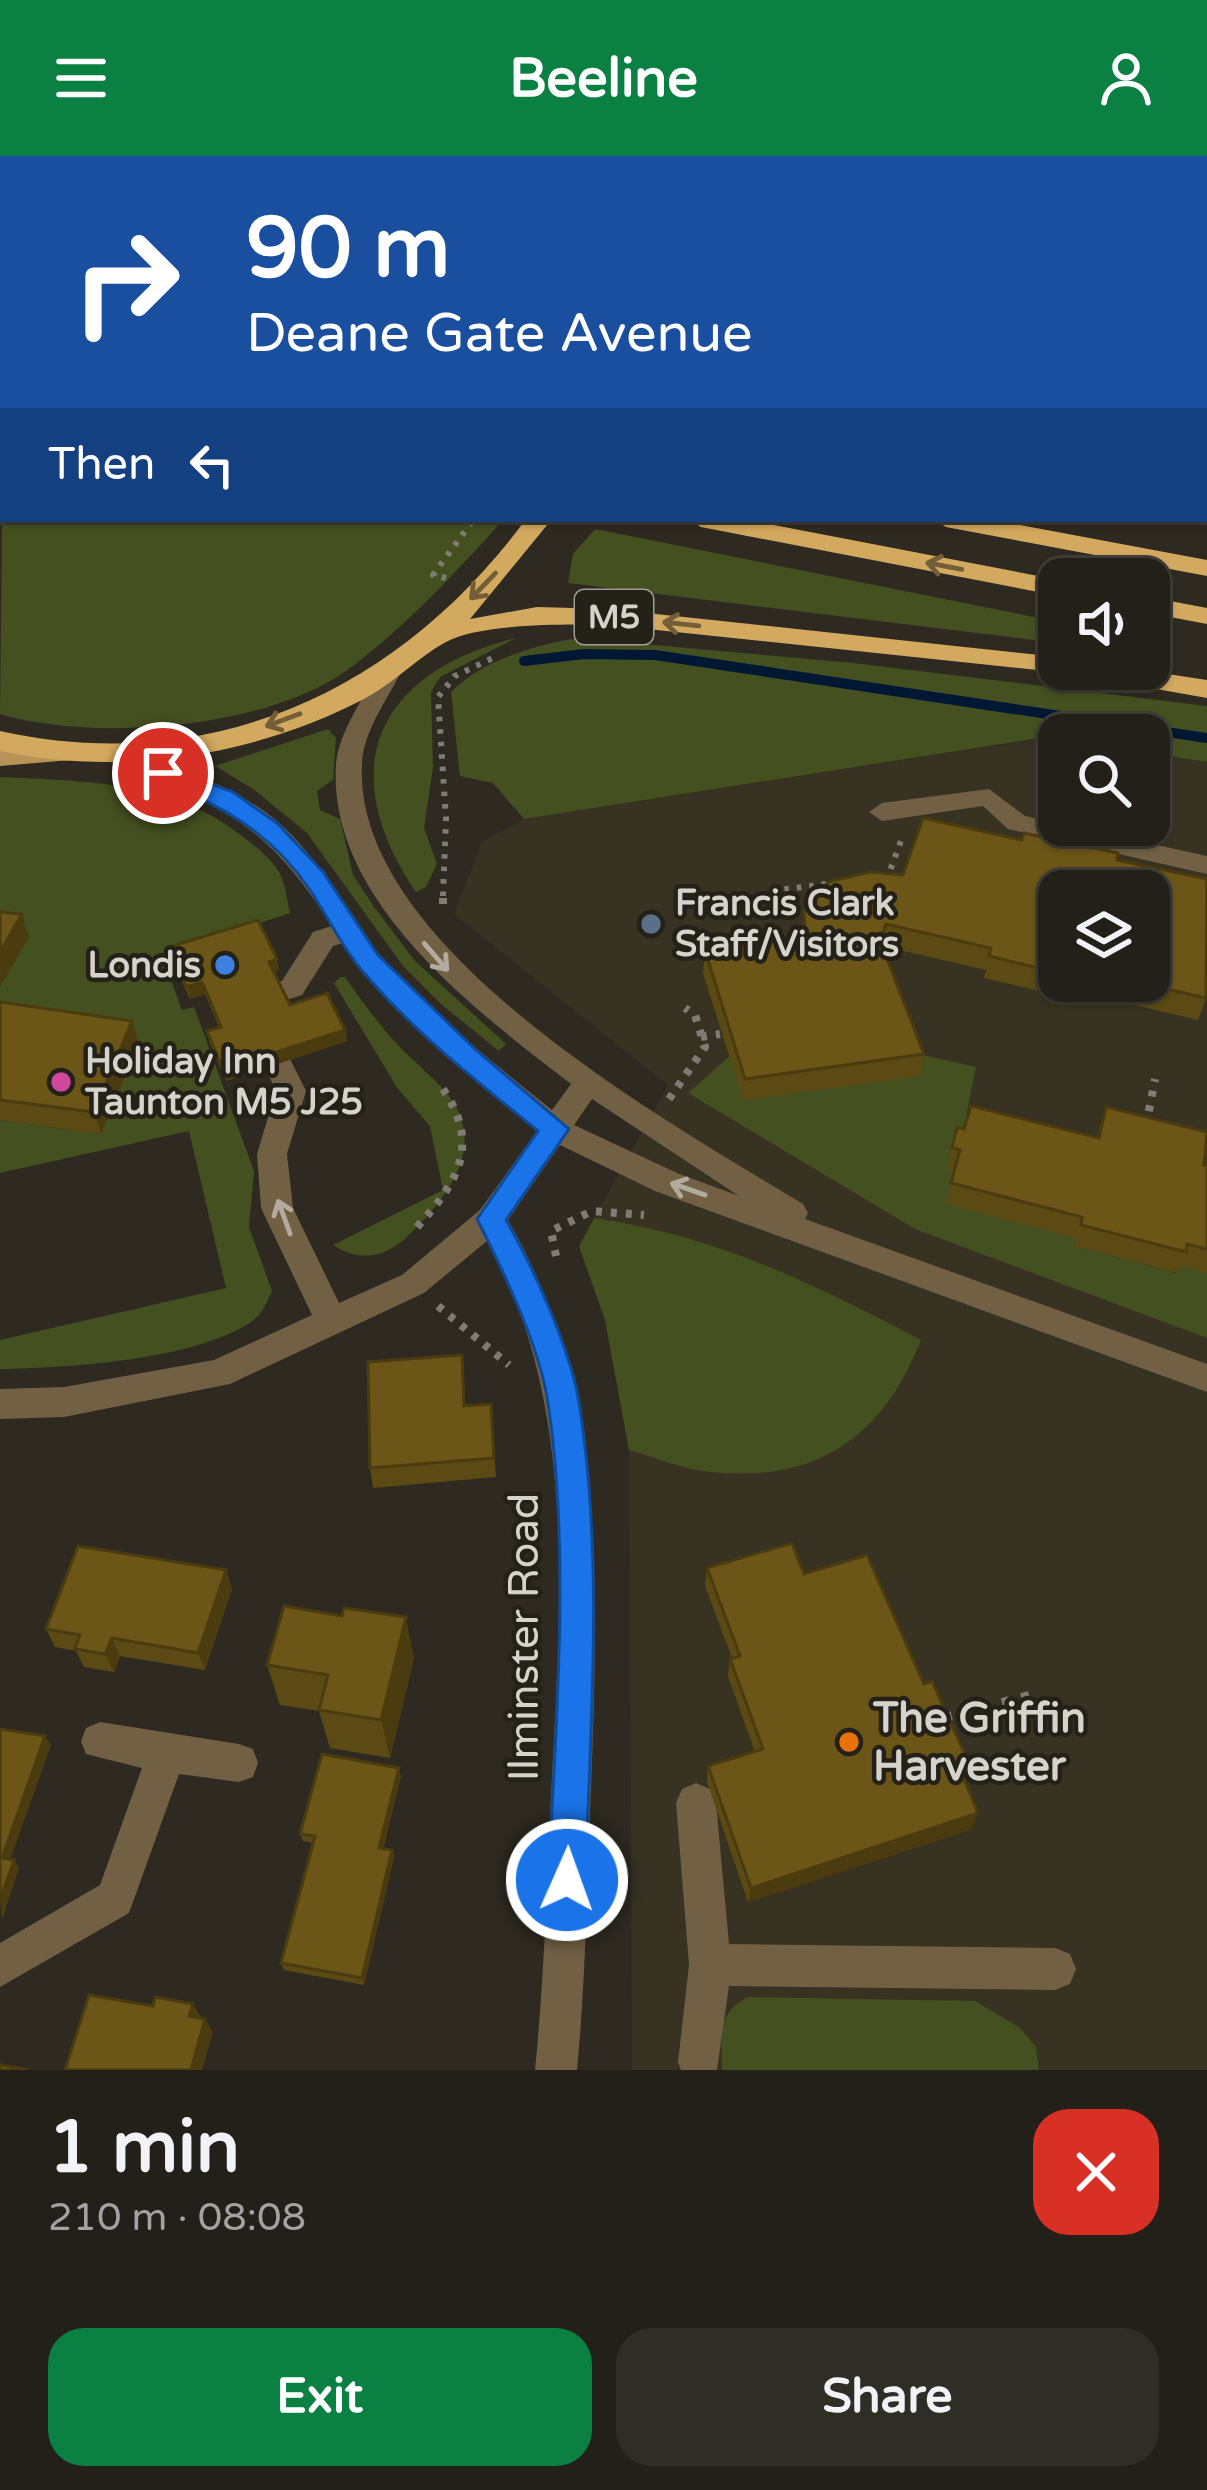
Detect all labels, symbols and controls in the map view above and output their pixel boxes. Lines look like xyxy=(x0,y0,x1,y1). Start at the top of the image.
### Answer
icon: menu xyxy=(48,45,114,111)
icon: person xyxy=(1093,45,1159,111)
text: Beeline xyxy=(509,46,698,111)
text: 90 m xyxy=(246,199,450,300)
icon: right xyxy=(48,204,204,360)
text: Deane Gate Avenue xyxy=(246,301,753,366)
icon: left xyxy=(179,432,245,498)
text: Then xyxy=(48,438,155,492)
one-way arrow xyxy=(925,554,964,576)
map controls xyxy=(1038,558,1170,1002)
button: sound xyxy=(1038,558,1170,690)
one-way arrow xyxy=(470,571,498,600)
road number: M5 xyxy=(575,590,653,644)
one-way arrow xyxy=(662,612,701,635)
one-way arrow xyxy=(265,711,302,732)
button: search xyxy=(1038,714,1170,846)
pin xyxy=(112,722,214,824)
icon: arrive xyxy=(130,740,196,806)
button: layers xyxy=(1038,870,1170,1002)
place label: Francis Clark Staff/Visitors xyxy=(675,882,899,966)
marker: Francis Clark Staff/Visitors xyxy=(638,911,664,937)
one-way arrow xyxy=(422,941,449,971)
place label: Londis xyxy=(87,944,201,987)
marker: Londis xyxy=(212,952,238,978)
place label: Holiday Inn Taunton M5 J25 xyxy=(84,1040,363,1124)
marker: Holiday Inn Taunton M5 J25 xyxy=(48,1069,74,1095)
one-way arrow xyxy=(670,1177,707,1198)
one-way arrow xyxy=(271,1199,293,1236)
street label: Ilminster Road xyxy=(499,1493,550,1781)
place label: The Griffin Harvester xyxy=(872,1693,1086,1792)
marker: The Griffin Harvester xyxy=(836,1729,862,1755)
position arrow xyxy=(504,1817,630,1943)
text: 1 min xyxy=(48,2105,240,2192)
button: close xyxy=(1033,2109,1159,2235)
text: 210 m · 08:08 xyxy=(48,2194,306,2241)
button: Exit xyxy=(48,2328,592,2466)
button: Share xyxy=(616,2328,1159,2466)

